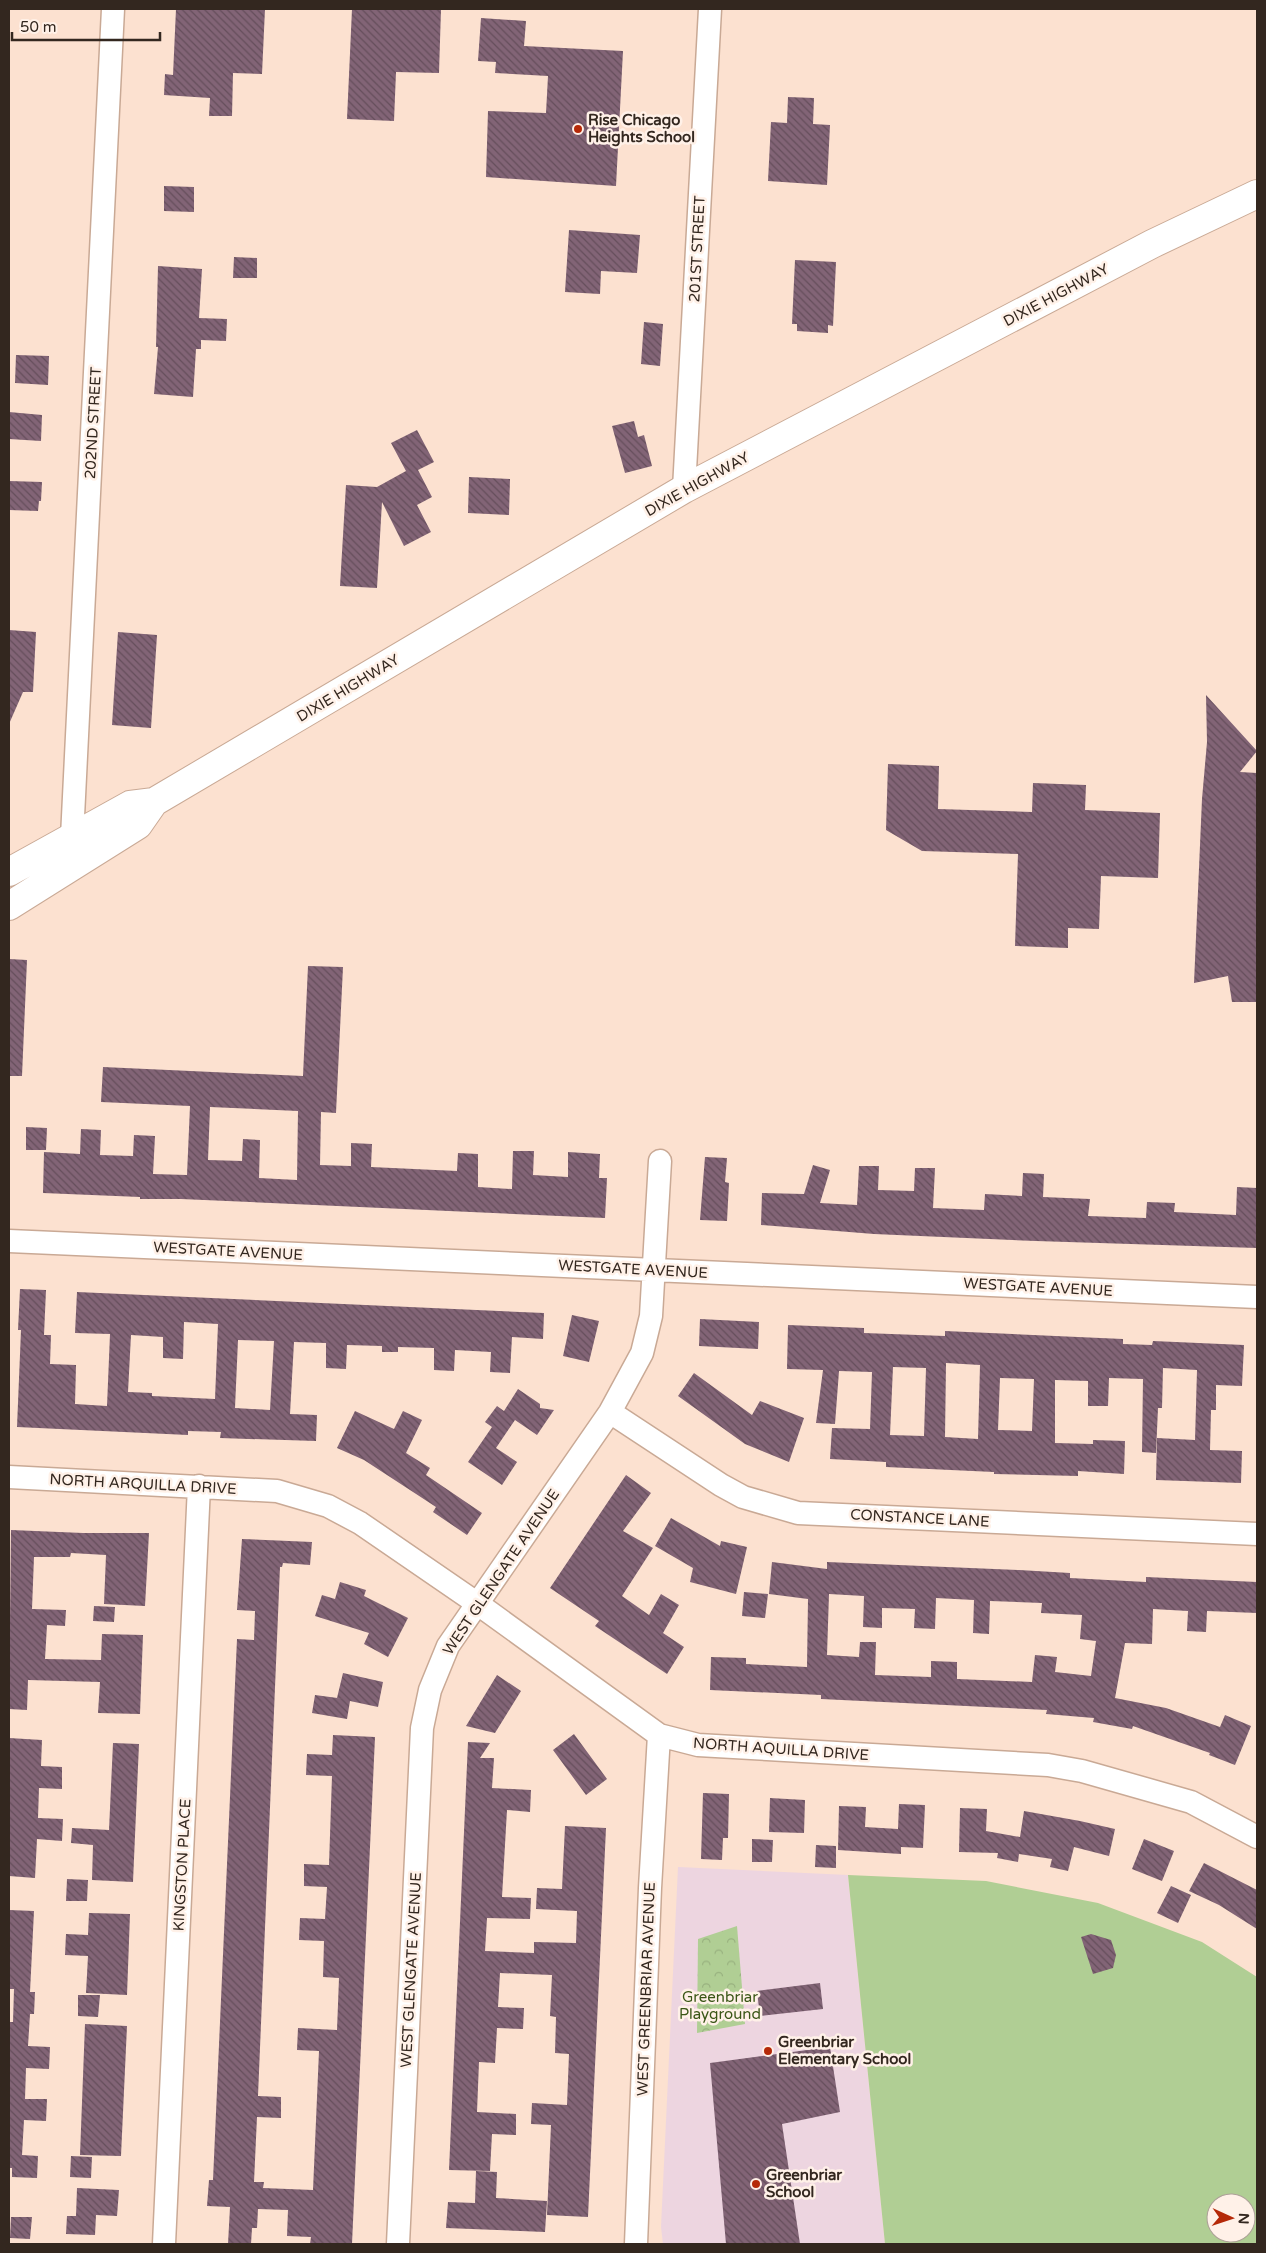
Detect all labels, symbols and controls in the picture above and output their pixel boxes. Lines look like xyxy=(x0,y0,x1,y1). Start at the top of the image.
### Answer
scale bar xyxy=(12,10,160,42)
text: 50 m xyxy=(20,18,57,36)
place label: Rise Chicago Heights School xyxy=(588,111,695,147)
marker: Rise Chicago Heights School xyxy=(572,123,584,135)
street label: 201ST STREET xyxy=(685,195,709,303)
street label: DIXIE HIGHWAY xyxy=(1000,259,1112,330)
street label: 202ND STREET xyxy=(81,366,105,480)
street label: DIXIE HIGHWAY xyxy=(642,448,753,520)
street label: DIXIE HIGHWAY xyxy=(293,650,403,726)
street label: WESTGATE AVENUE xyxy=(153,1238,303,1264)
street label: WESTGATE AVENUE xyxy=(558,1256,708,1282)
street label: WESTGATE AVENUE xyxy=(963,1274,1113,1300)
street label: NORTH ARQUILLA DRIVE xyxy=(49,1470,237,1498)
street label: WEST GLENGATE AVENUE xyxy=(439,1486,563,1658)
street label: CONSTANCE LANE xyxy=(850,1505,990,1531)
street label: NORTH AQUILLA DRIVE xyxy=(692,1734,870,1764)
street label: KINGSTON PLACE xyxy=(170,1798,194,1932)
street label: WEST GLENGATE AVENUE xyxy=(397,1872,425,2068)
street label: WEST GREENBRIAR AVENUE xyxy=(633,1882,659,2096)
park label: Greenbriar Playground xyxy=(679,1988,761,2023)
place label: Greenbriar Elementary School xyxy=(778,2033,911,2069)
marker: Greenbriar Elementary School xyxy=(762,2045,774,2057)
place label: Greenbriar School xyxy=(766,2166,842,2201)
marker: Greenbriar School xyxy=(750,2178,762,2190)
north arrow xyxy=(1206,2193,1256,2243)
text: N xyxy=(1235,2213,1252,2225)

